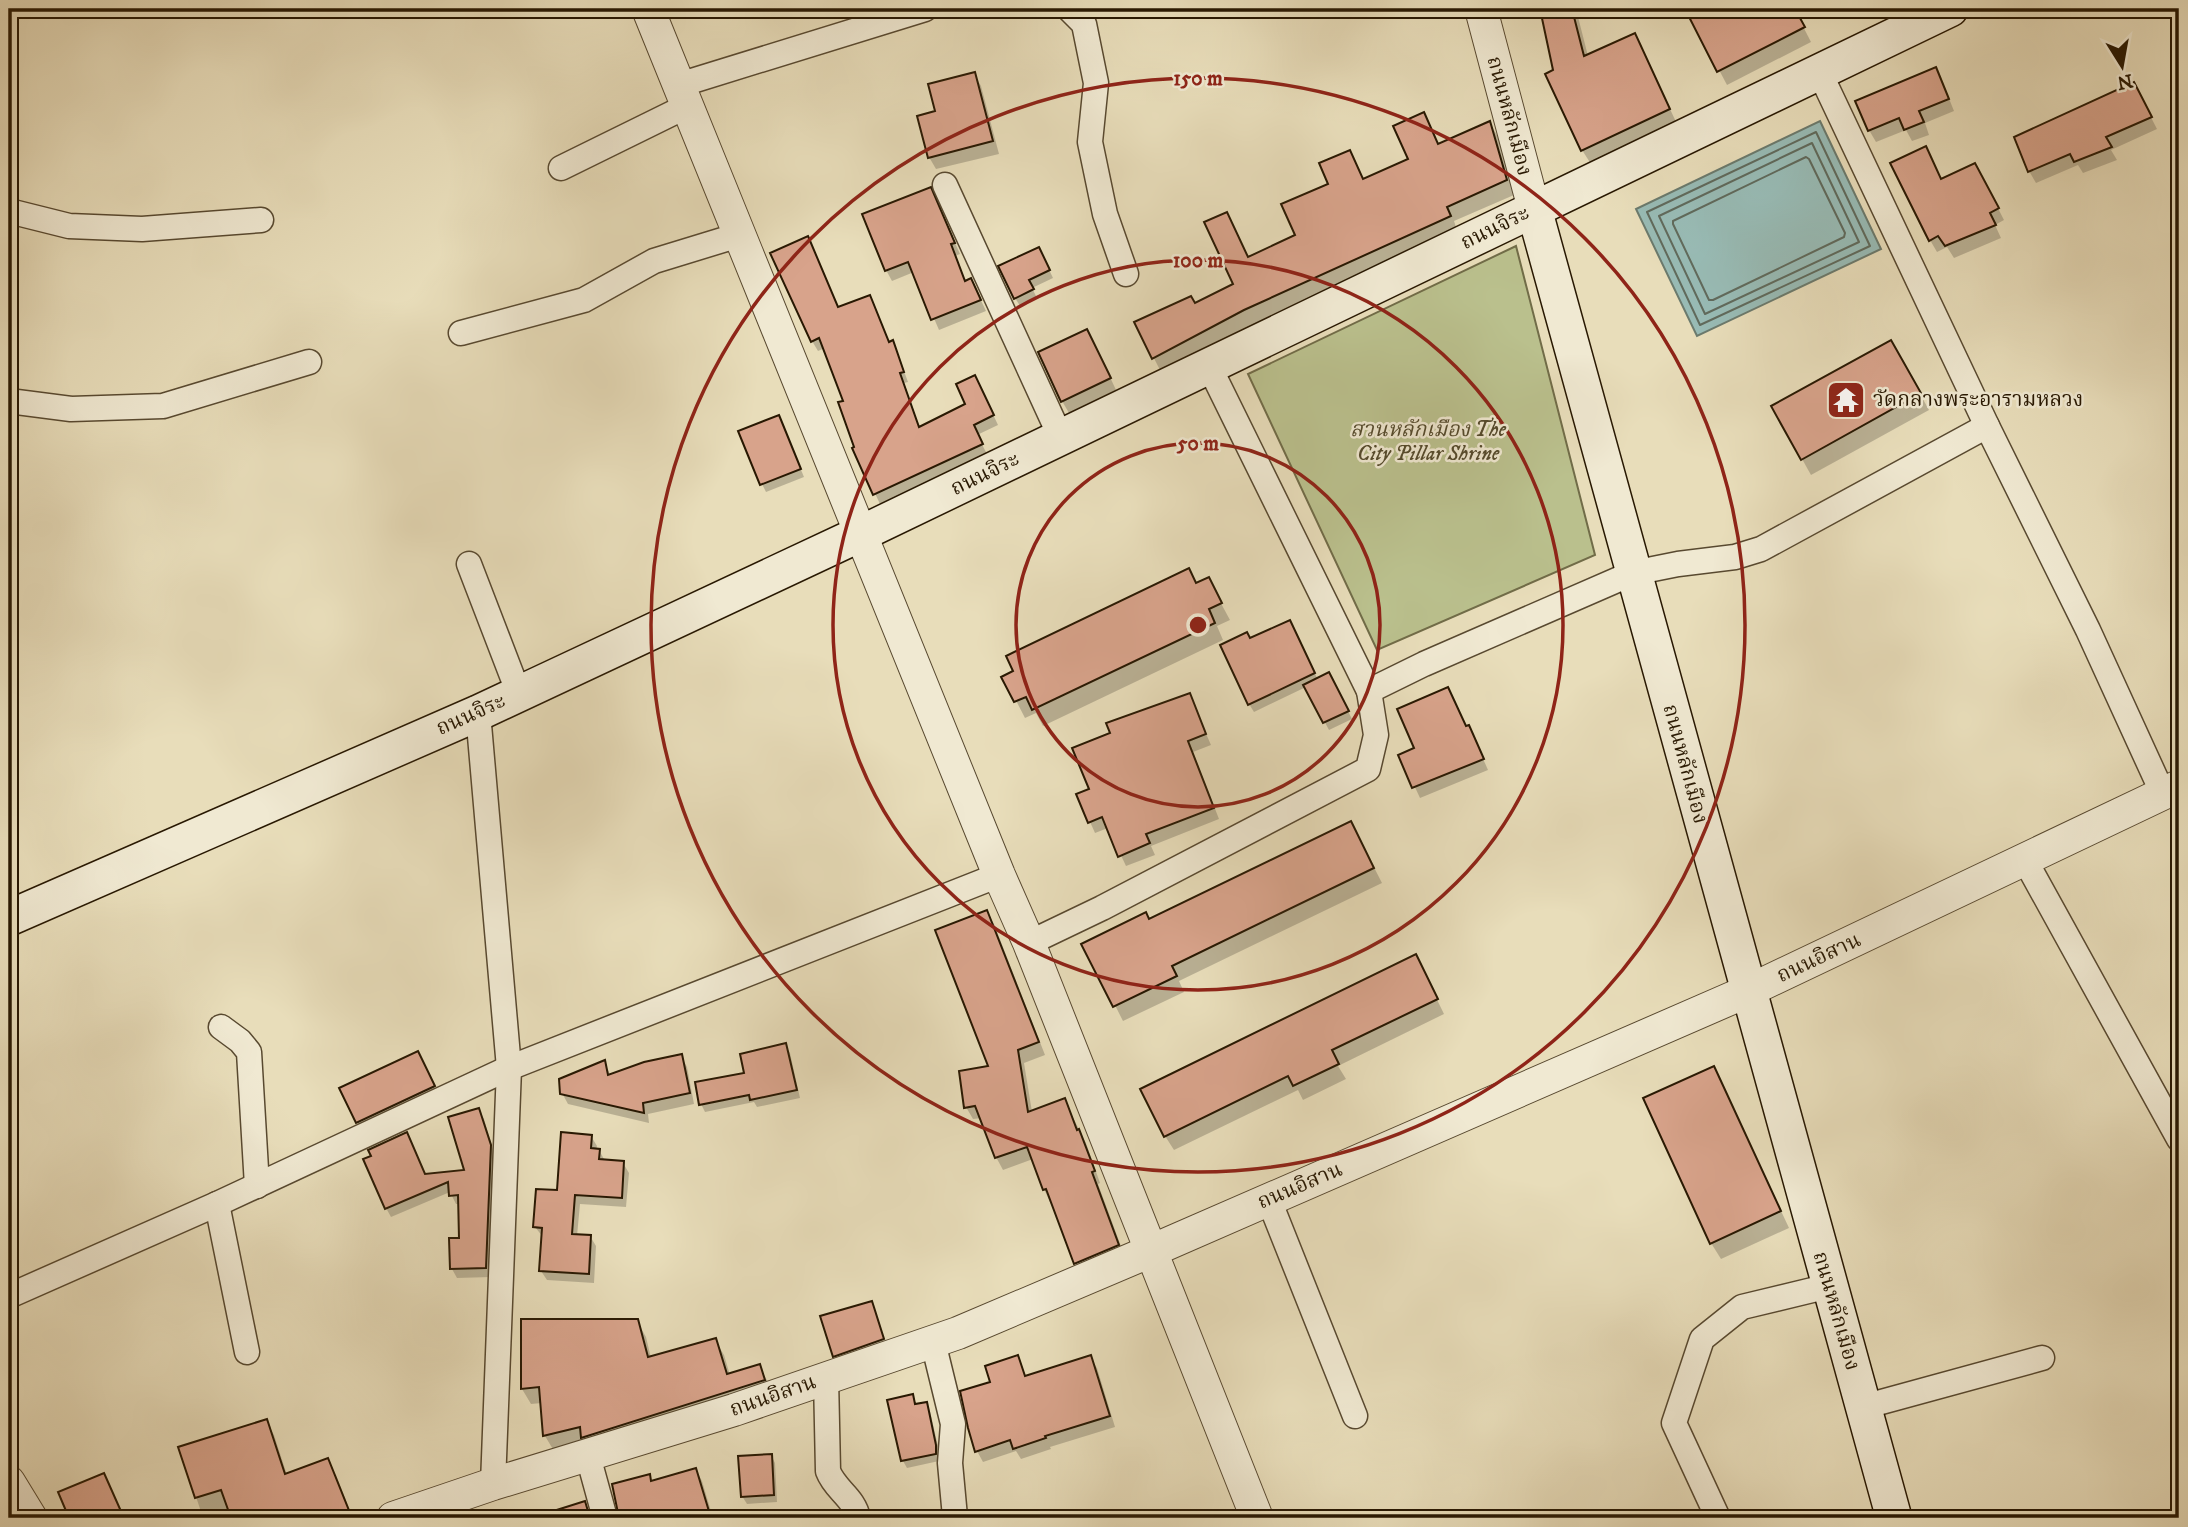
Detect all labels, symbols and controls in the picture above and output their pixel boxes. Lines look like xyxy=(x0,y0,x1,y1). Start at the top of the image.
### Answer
north arrow xyxy=(2086,32,2156,102)
street label: ถนนหลักเมือง xyxy=(1481,53,1537,179)
text: 150 m xyxy=(1173,66,1223,92)
text: N xyxy=(2115,68,2135,94)
street label: ถนนจิระ xyxy=(1456,200,1534,256)
text: 100 m xyxy=(1173,248,1223,274)
temple icon: วัดกลางพระอารามหลวง xyxy=(1825,379,1867,421)
place label: วัดกลางพระอารามหลวง xyxy=(1873,387,2083,413)
park label: สวนหลักเมือง The City Pillar Shrine xyxy=(1350,417,1507,467)
text: 50 m xyxy=(1176,431,1219,457)
street label: ถนนจิระ xyxy=(946,446,1024,502)
centre of rings xyxy=(1186,613,1210,637)
street label: ถนนจิระ xyxy=(432,688,510,742)
street label: ถนนหลักเมือง xyxy=(1657,701,1713,827)
street label: ถนนอิสาน xyxy=(1773,927,1865,989)
street label: ถนนอิสาน xyxy=(1254,1156,1347,1216)
street label: ถนนหลักเมือง xyxy=(1807,1248,1865,1374)
street label: ถนนอิสาน xyxy=(726,1369,820,1423)

